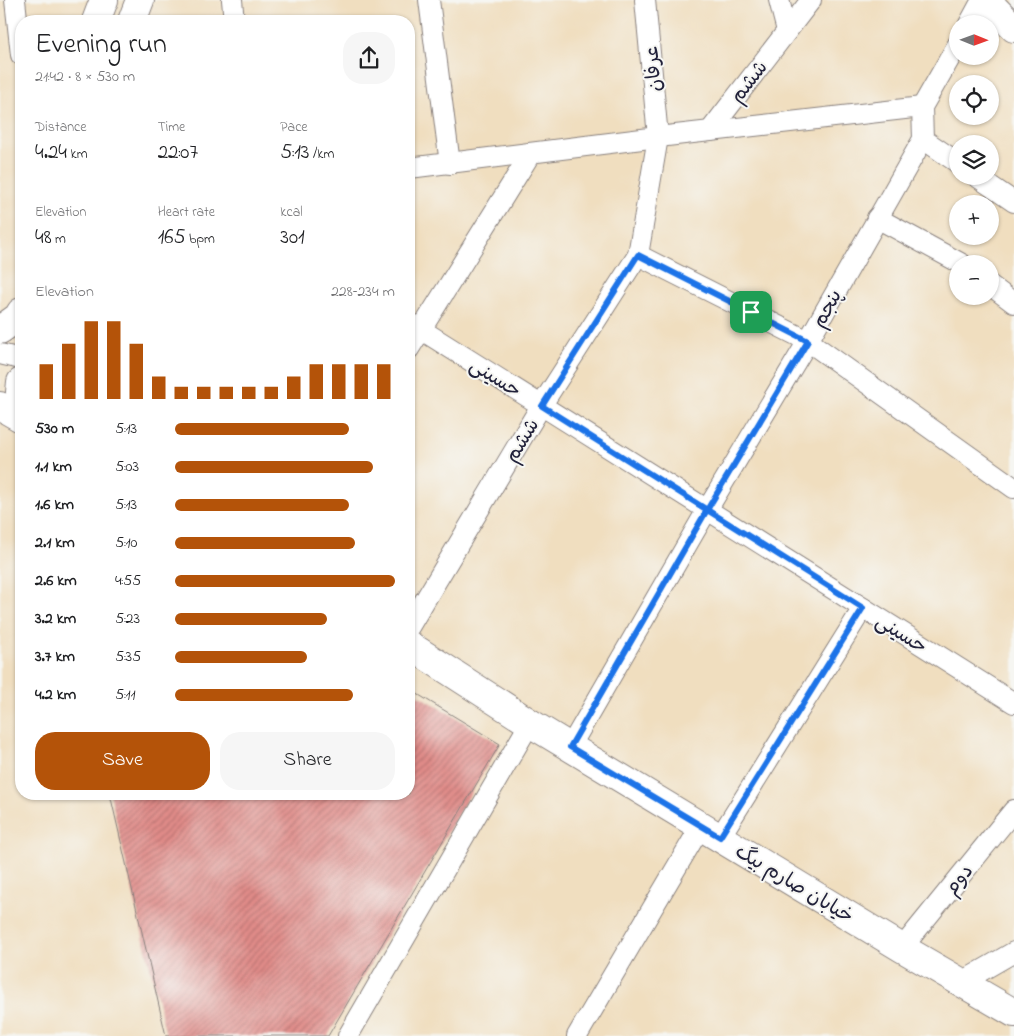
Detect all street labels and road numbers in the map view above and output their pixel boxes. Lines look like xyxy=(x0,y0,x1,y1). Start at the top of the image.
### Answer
street label: عرفان xyxy=(638,45,671,93)
street label: ششم xyxy=(724,55,776,110)
street label: پنجم xyxy=(806,285,851,334)
street label: حسینی xyxy=(463,352,526,406)
street label: ششم xyxy=(499,414,548,469)
street label: حسینی xyxy=(869,608,932,662)
street label: خیابان صارم بیگ xyxy=(729,838,858,932)
street label: دوم xyxy=(938,859,981,902)

